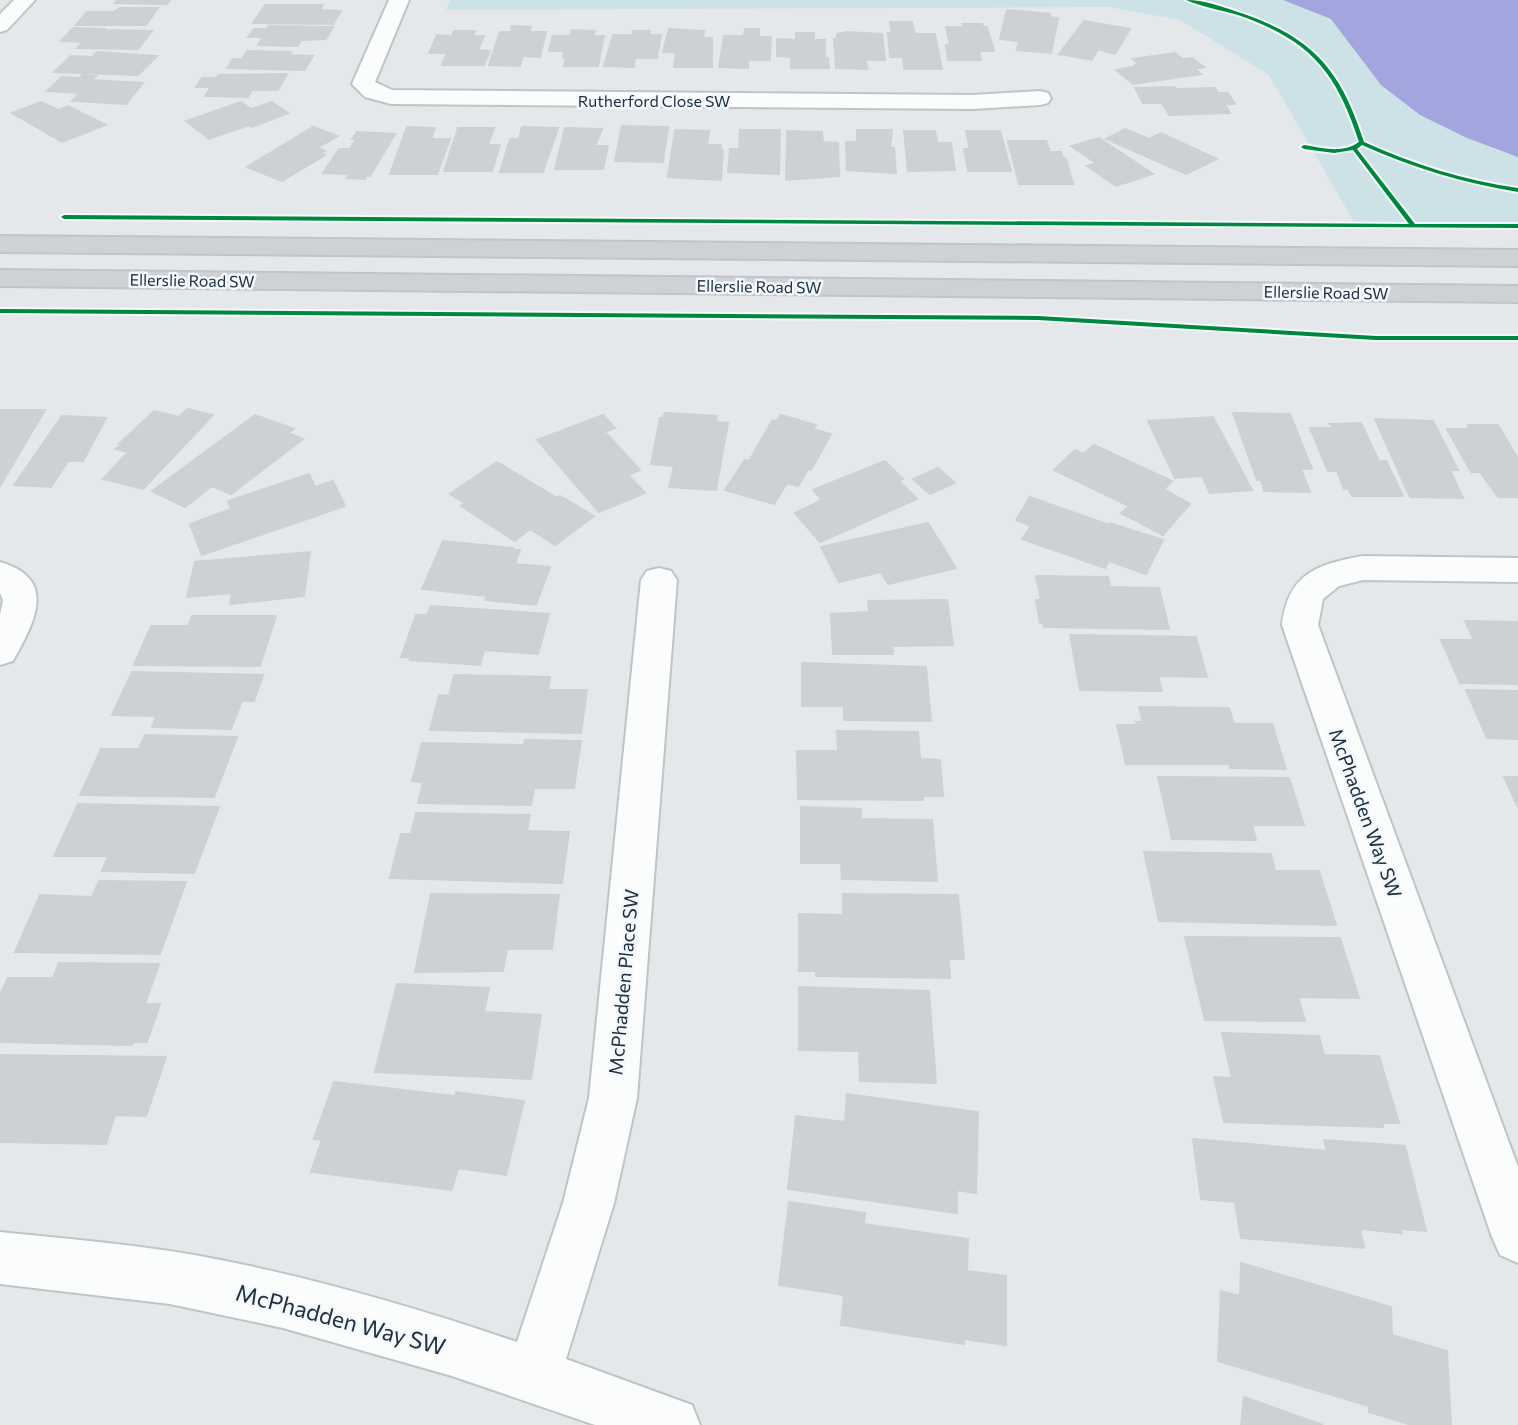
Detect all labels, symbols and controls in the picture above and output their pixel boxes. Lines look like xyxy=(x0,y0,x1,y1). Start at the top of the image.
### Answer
street label: Rutherford Close SW xyxy=(578,91,730,110)
street label: Ellerslie Road SW xyxy=(129,269,255,291)
street label: Ellerslie Road SW xyxy=(696,275,822,297)
street label: Ellerslie Road SW xyxy=(1263,281,1389,303)
street label: McPhadden Way SW xyxy=(1325,725,1407,901)
street label: McPhadden Place SW xyxy=(603,888,643,1076)
street label: McPhadden Way SW xyxy=(233,1278,449,1360)

